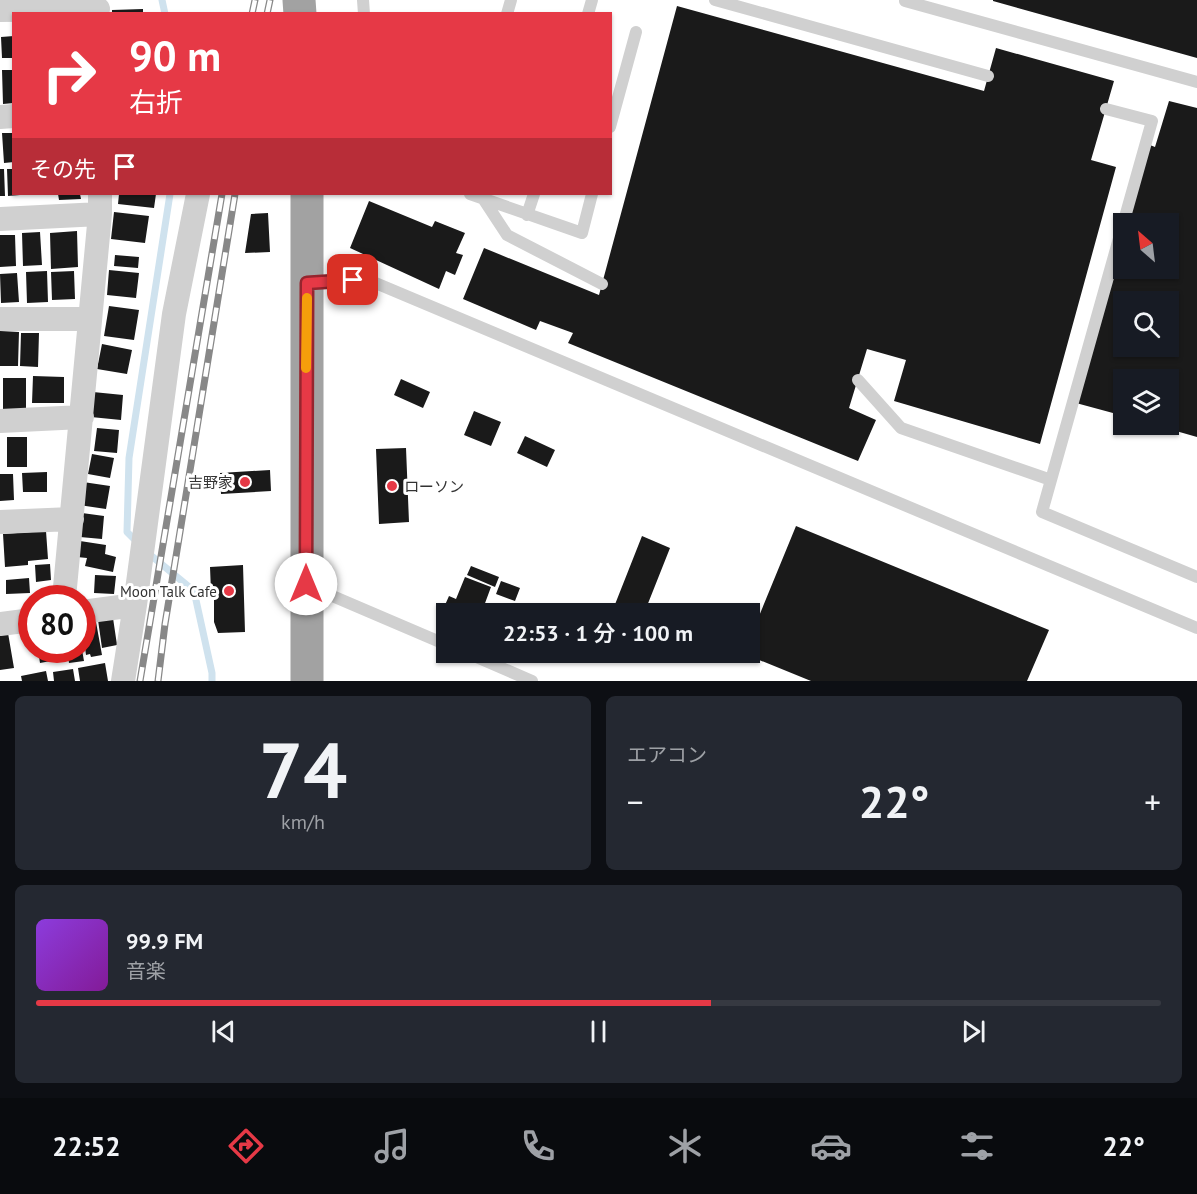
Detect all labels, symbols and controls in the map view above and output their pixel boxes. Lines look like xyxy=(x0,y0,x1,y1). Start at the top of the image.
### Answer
text: 90 m xyxy=(129,28,221,83)
icon: right xyxy=(30,36,108,114)
text: 右折 xyxy=(129,85,183,119)
icon: arrive xyxy=(108,150,141,183)
text: その先 xyxy=(30,155,96,183)
north arrow xyxy=(1113,213,1179,279)
map controls xyxy=(1113,213,1179,435)
pin xyxy=(327,254,378,305)
icon: arrive xyxy=(336,263,369,296)
button: search xyxy=(1113,291,1179,357)
button: layers xyxy=(1113,369,1179,435)
place label: 吉野家 xyxy=(188,473,233,492)
marker: 吉野家 xyxy=(238,475,252,489)
place label: ローソン xyxy=(404,477,464,496)
marker: ローソン xyxy=(385,479,399,493)
position arrow xyxy=(274,552,338,616)
place label: Moon Talk Cafe xyxy=(120,582,217,601)
marker: Moon Talk Cafe xyxy=(222,584,236,598)
speed limit sign: 80 xyxy=(18,585,96,663)
text: 22:53 · 1 分 · 100 m xyxy=(503,619,693,647)
text: 74 xyxy=(259,719,347,820)
text: エアコン xyxy=(627,742,707,768)
text: 22° xyxy=(859,772,929,830)
text: − xyxy=(627,780,644,823)
text: + xyxy=(1144,780,1161,823)
text: km/h xyxy=(281,809,325,835)
text: 99.9 FM xyxy=(126,927,203,955)
text: 音楽 xyxy=(126,958,166,984)
icon: previous xyxy=(207,1015,240,1048)
icon: pause xyxy=(582,1015,615,1048)
icon: next xyxy=(957,1015,990,1048)
icon: directions xyxy=(225,1125,267,1167)
icon: music xyxy=(371,1125,413,1167)
icon: phone xyxy=(517,1125,559,1167)
icon: climate xyxy=(664,1125,706,1167)
icon: car xyxy=(810,1125,852,1167)
icon: filters xyxy=(956,1125,998,1167)
text: 22:52 xyxy=(52,1129,121,1163)
text: 22° xyxy=(1102,1129,1145,1163)

